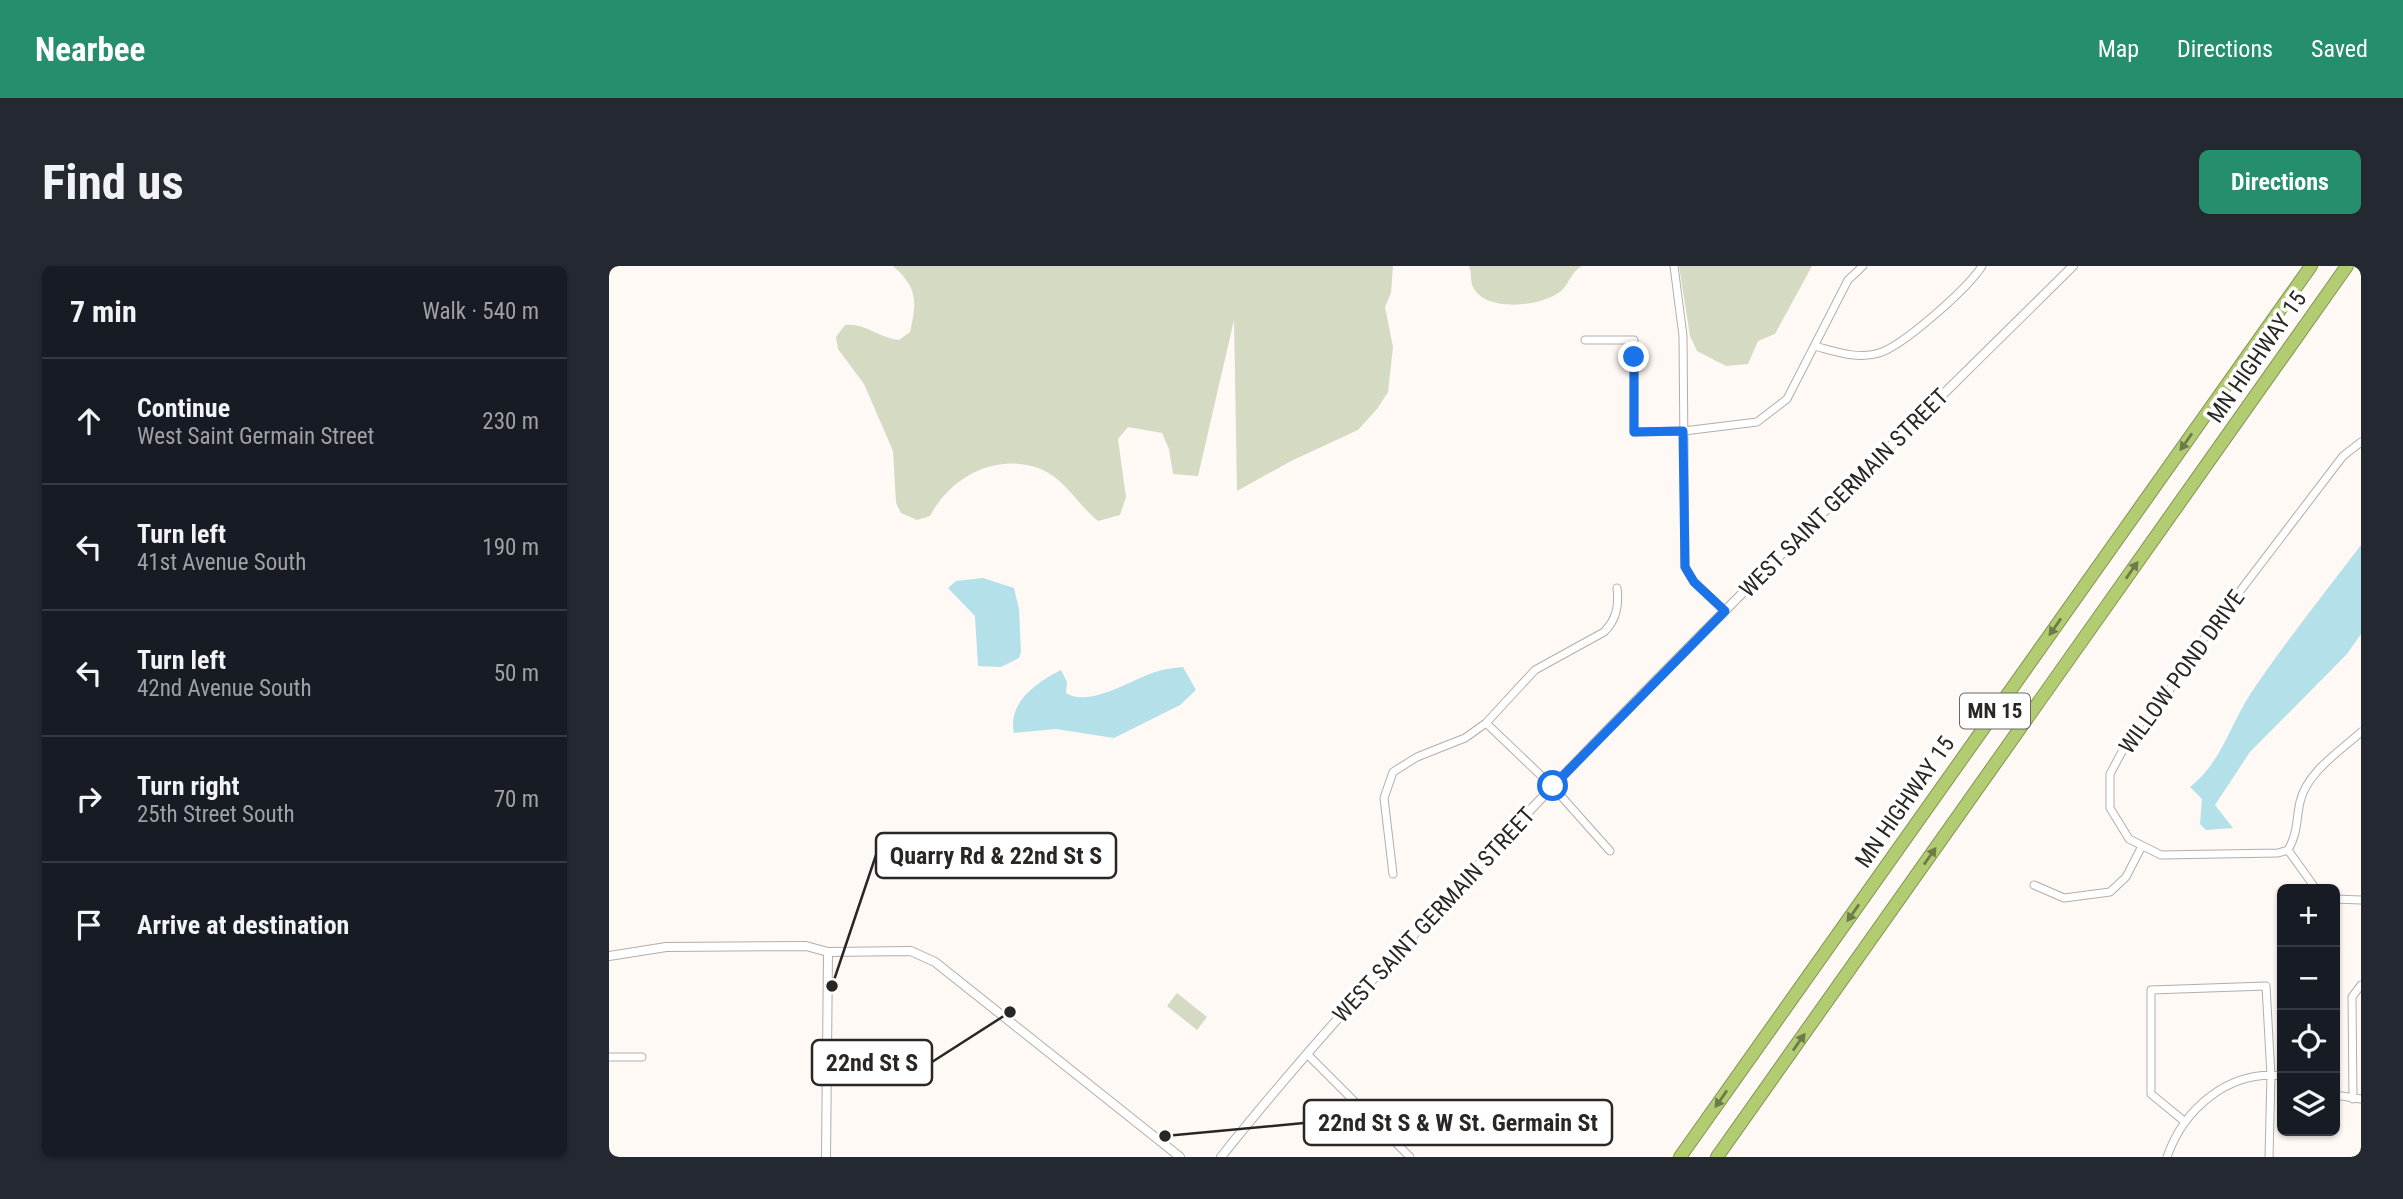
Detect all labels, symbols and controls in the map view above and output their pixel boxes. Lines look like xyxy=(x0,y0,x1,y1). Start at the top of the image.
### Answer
text: Nearbee xyxy=(35,30,145,69)
text: Map xyxy=(2098,35,2139,63)
text: Directions xyxy=(2177,35,2273,63)
text: Saved xyxy=(2311,35,2368,63)
button: Directions xyxy=(2199,150,2361,214)
text: Find us xyxy=(42,154,184,211)
street label: MN HIGHWAY 15 xyxy=(2202,286,2312,428)
text: 7 min xyxy=(70,294,137,329)
text: Walk · 540 m xyxy=(422,298,539,325)
route end xyxy=(1618,341,1649,372)
street label: WEST SAINT GERMAIN STREET xyxy=(1734,383,1954,603)
text: Continue xyxy=(137,393,230,423)
icon: ahead xyxy=(70,402,108,440)
text: 230 m xyxy=(482,408,539,435)
text: West Saint Germain Street xyxy=(137,423,374,450)
one-way arrow xyxy=(2179,433,2193,451)
text: Turn left xyxy=(137,519,226,549)
icon: left xyxy=(70,528,108,566)
text: 190 m xyxy=(482,534,539,561)
text: 41st Avenue South xyxy=(137,549,306,576)
one-way arrow xyxy=(2125,561,2139,579)
street label: WILLOW POND DRIVE xyxy=(2114,585,2250,759)
one-way arrow xyxy=(2048,618,2062,636)
text: Turn left xyxy=(137,645,226,675)
icon: left xyxy=(70,654,108,692)
text: 50 m xyxy=(494,660,539,687)
text: 42nd Avenue South xyxy=(137,675,312,702)
road number: MN 15 xyxy=(1960,694,2030,728)
street label: MN HIGHWAY 15 xyxy=(1850,731,1960,873)
route start xyxy=(1537,770,1568,801)
text: Turn right xyxy=(137,771,239,801)
icon: right xyxy=(70,780,108,818)
text: 70 m xyxy=(494,786,539,813)
text: 25th Street South xyxy=(137,801,295,828)
street label: WEST SAINT GERMAIN STREET xyxy=(1327,802,1541,1028)
callout: Quarry Rd & 22nd St S xyxy=(876,833,1116,878)
text: Quarry Rd & 22nd St S xyxy=(890,842,1102,870)
one-way arrow xyxy=(1923,847,1937,865)
map controls xyxy=(2277,884,2340,1136)
button: + xyxy=(2277,884,2340,947)
one-way arrow xyxy=(1846,904,1860,922)
icon: arrive xyxy=(70,906,108,944)
text: Arrive at destination xyxy=(137,910,349,940)
button: − xyxy=(2277,947,2340,1010)
button: locate xyxy=(2277,1010,2340,1073)
one-way arrow xyxy=(1792,1033,1806,1051)
callout: 22nd St S xyxy=(812,1040,932,1085)
text: 22nd St S xyxy=(826,1049,918,1077)
button: layers xyxy=(2277,1073,2340,1136)
one-way arrow xyxy=(1714,1090,1728,1108)
callout: 22nd St S & W St. Germain St xyxy=(1304,1100,1612,1145)
text: 22nd St S & W St. Germain St xyxy=(1318,1109,1598,1137)

